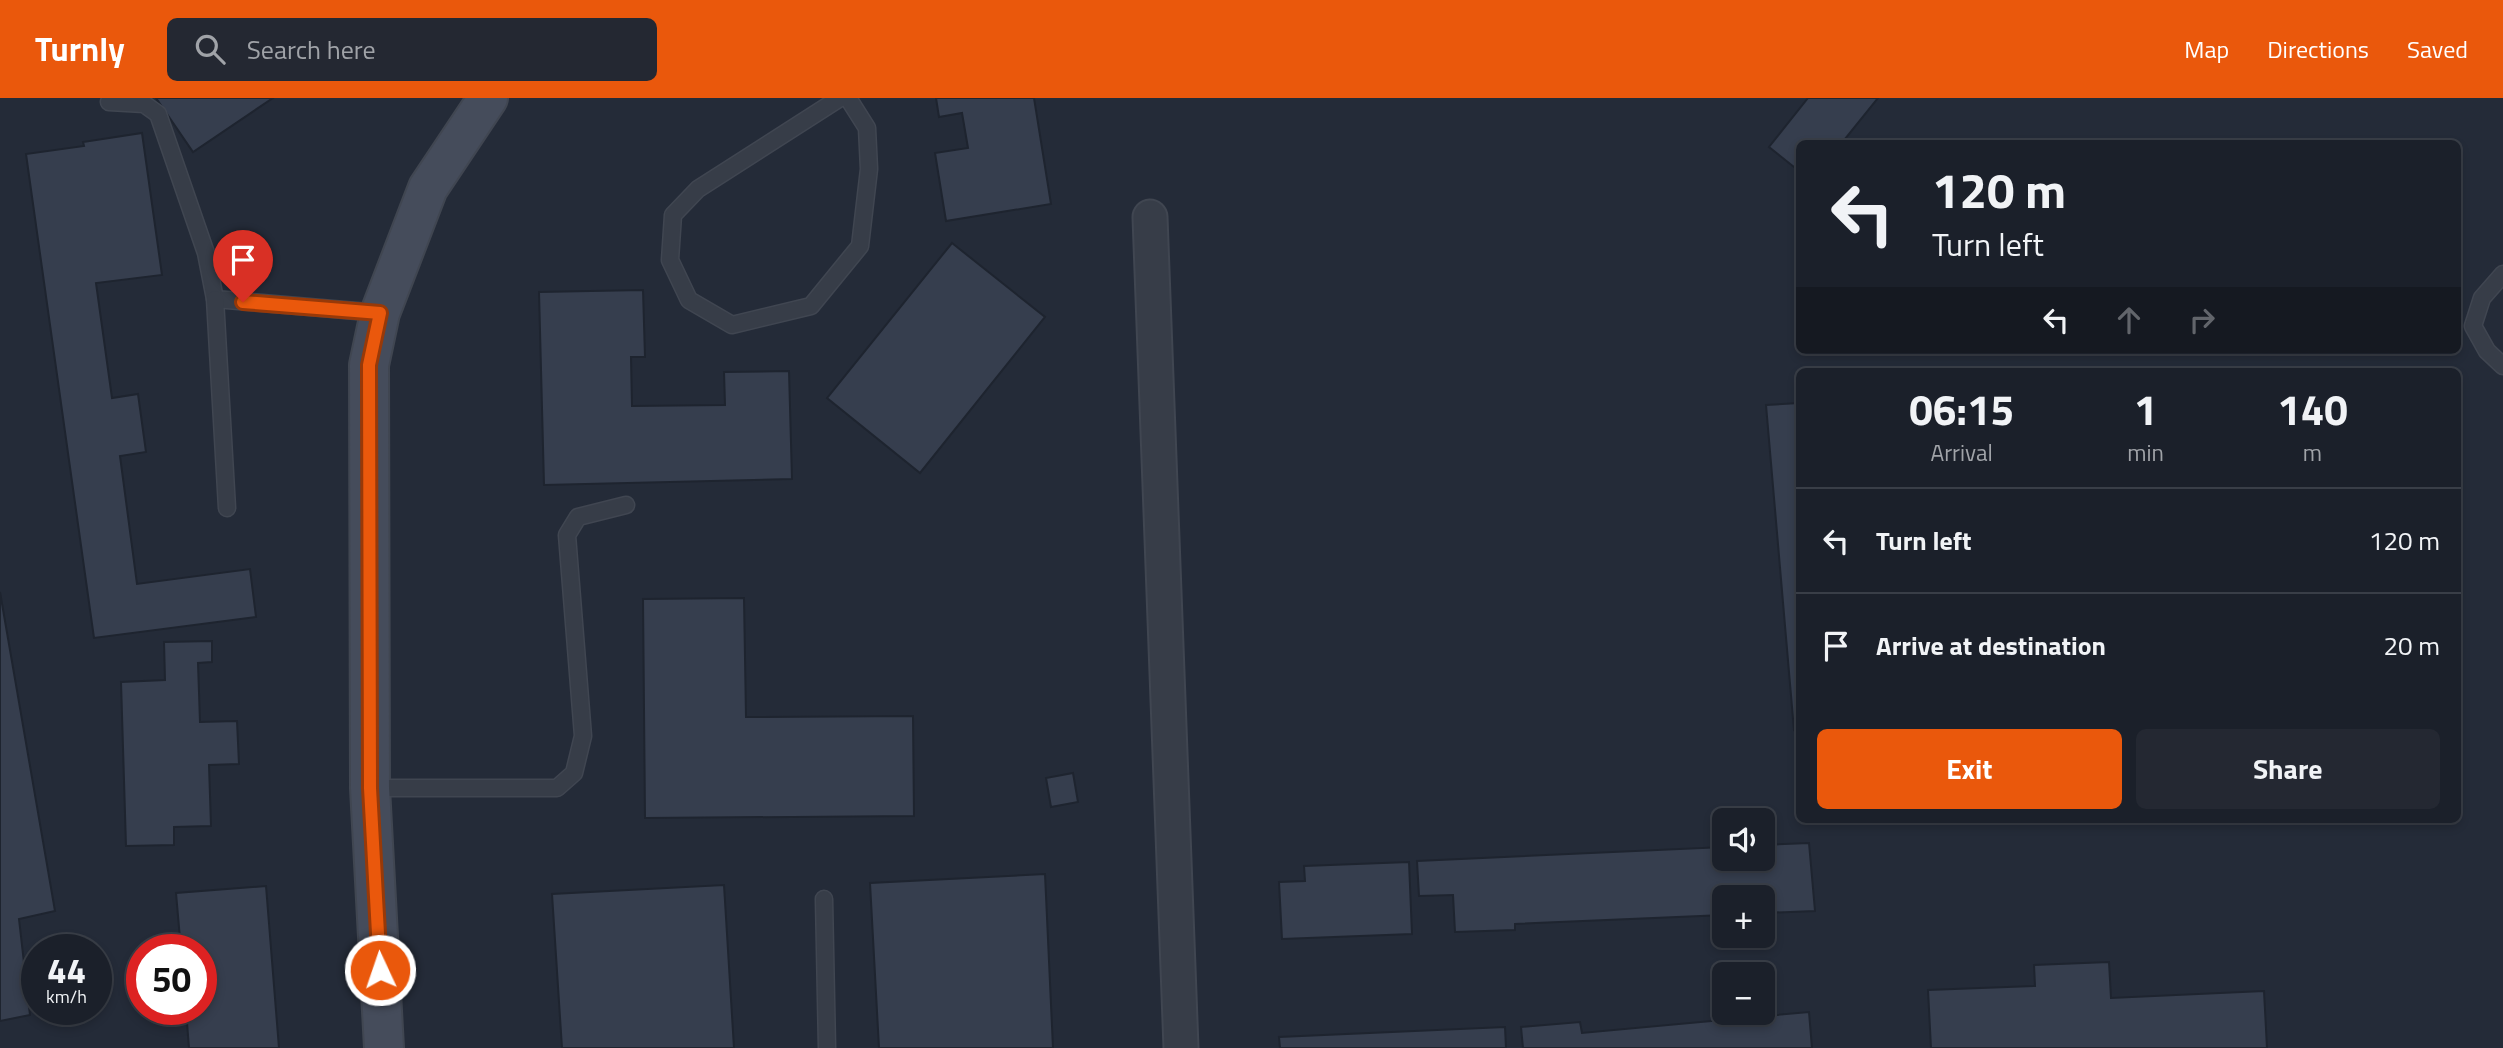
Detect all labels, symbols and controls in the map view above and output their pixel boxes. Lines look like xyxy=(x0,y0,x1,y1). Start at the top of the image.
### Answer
search box xyxy=(167,18,657,81)
text: Turnly xyxy=(35,24,125,74)
icon: search xyxy=(191,30,229,68)
text: Search here xyxy=(247,30,376,69)
text: Map xyxy=(2184,31,2229,67)
text: Directions xyxy=(2267,31,2369,67)
text: Saved xyxy=(2407,31,2468,67)
text: 120 m xyxy=(1932,152,2066,227)
icon: left xyxy=(1817,168,1908,259)
text: Turn left xyxy=(1932,220,2044,268)
pin xyxy=(213,230,273,302)
icon: arrive xyxy=(224,241,262,279)
icon: left xyxy=(2037,301,2075,339)
icon: ahead xyxy=(2110,301,2148,339)
icon: right xyxy=(2183,301,2221,339)
text: 06:15 xyxy=(1909,377,2014,441)
text: 1 xyxy=(2134,377,2157,441)
text: 140 xyxy=(2277,377,2348,441)
text: Arrival xyxy=(1930,435,1993,470)
text: min xyxy=(2127,435,2164,470)
text: m xyxy=(2303,435,2322,470)
text: Turn left xyxy=(1876,521,1971,560)
text: 120 m xyxy=(2369,521,2440,560)
icon: left xyxy=(1817,522,1855,560)
text: Arrive at destination xyxy=(1876,626,2106,665)
text: 20 m xyxy=(2383,626,2440,665)
icon: arrive xyxy=(1817,627,1855,665)
button: Exit xyxy=(1817,729,2122,809)
button: Share xyxy=(2136,729,2440,809)
map controls xyxy=(1712,808,1775,1025)
button: sound xyxy=(1712,808,1775,871)
button: + xyxy=(1712,885,1775,948)
position arrow xyxy=(343,933,417,1007)
speed limit sign: 50 xyxy=(126,934,217,1025)
text: 44 xyxy=(47,943,86,997)
button: − xyxy=(1712,962,1775,1025)
text: km/h xyxy=(46,983,87,1010)

